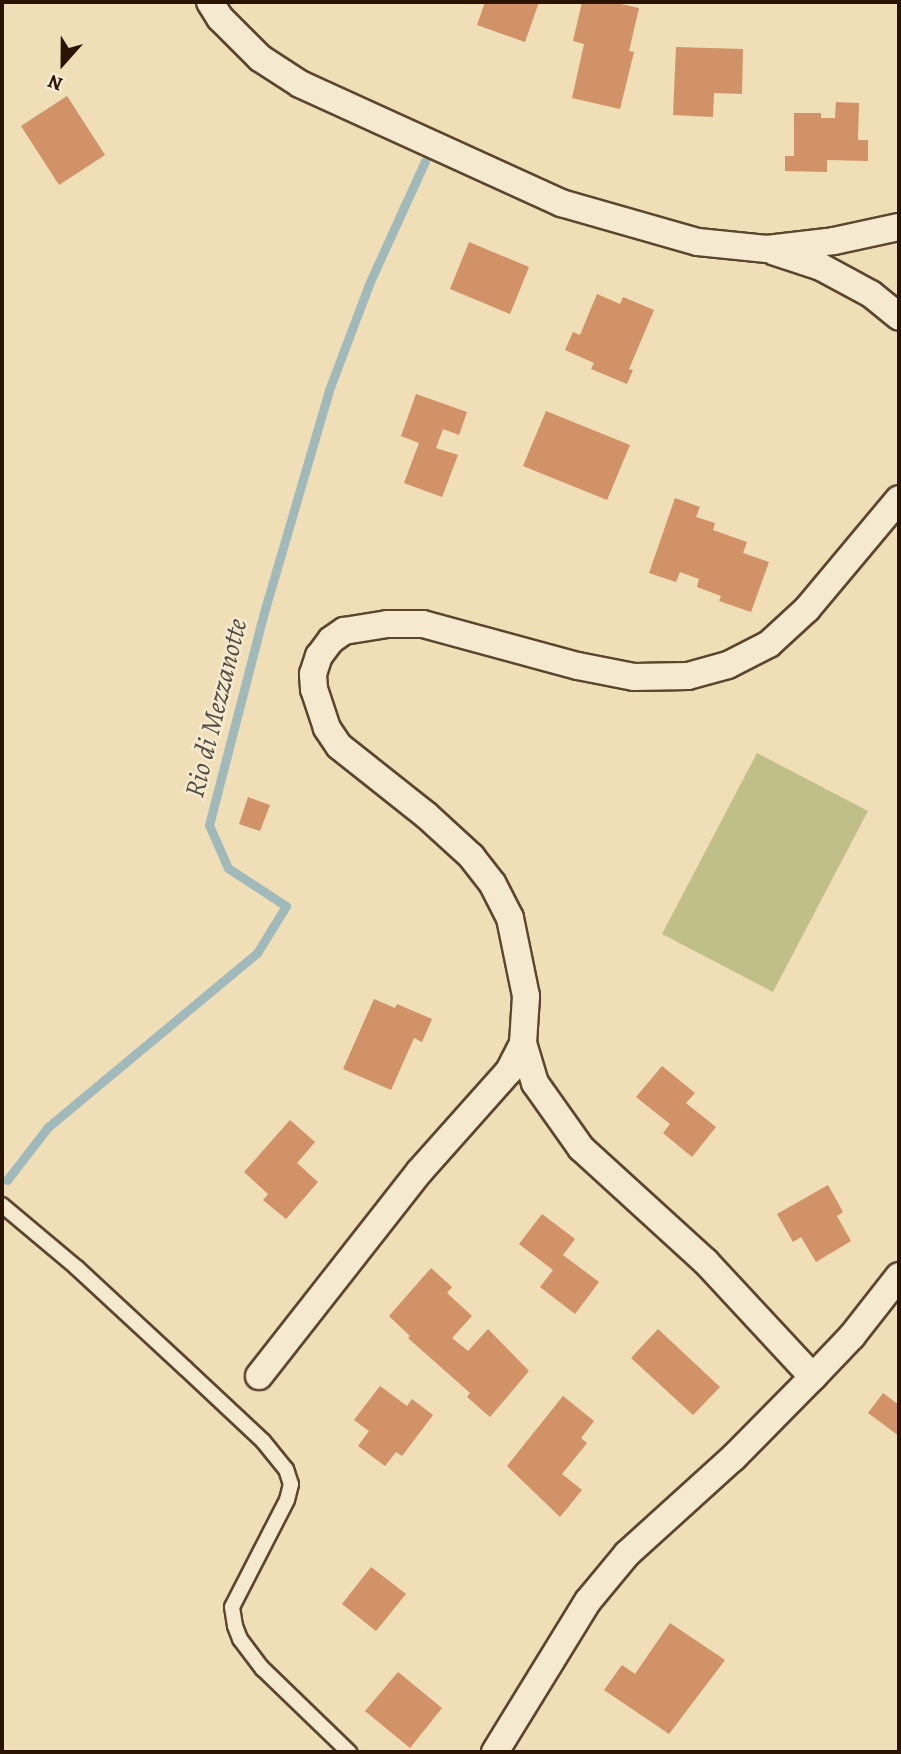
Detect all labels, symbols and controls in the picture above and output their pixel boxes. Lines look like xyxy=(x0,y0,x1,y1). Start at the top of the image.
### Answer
north arrow xyxy=(28,28,98,98)
text: N xyxy=(44,68,67,97)
water label: Rio di Mezzanotte xyxy=(178,615,254,801)

